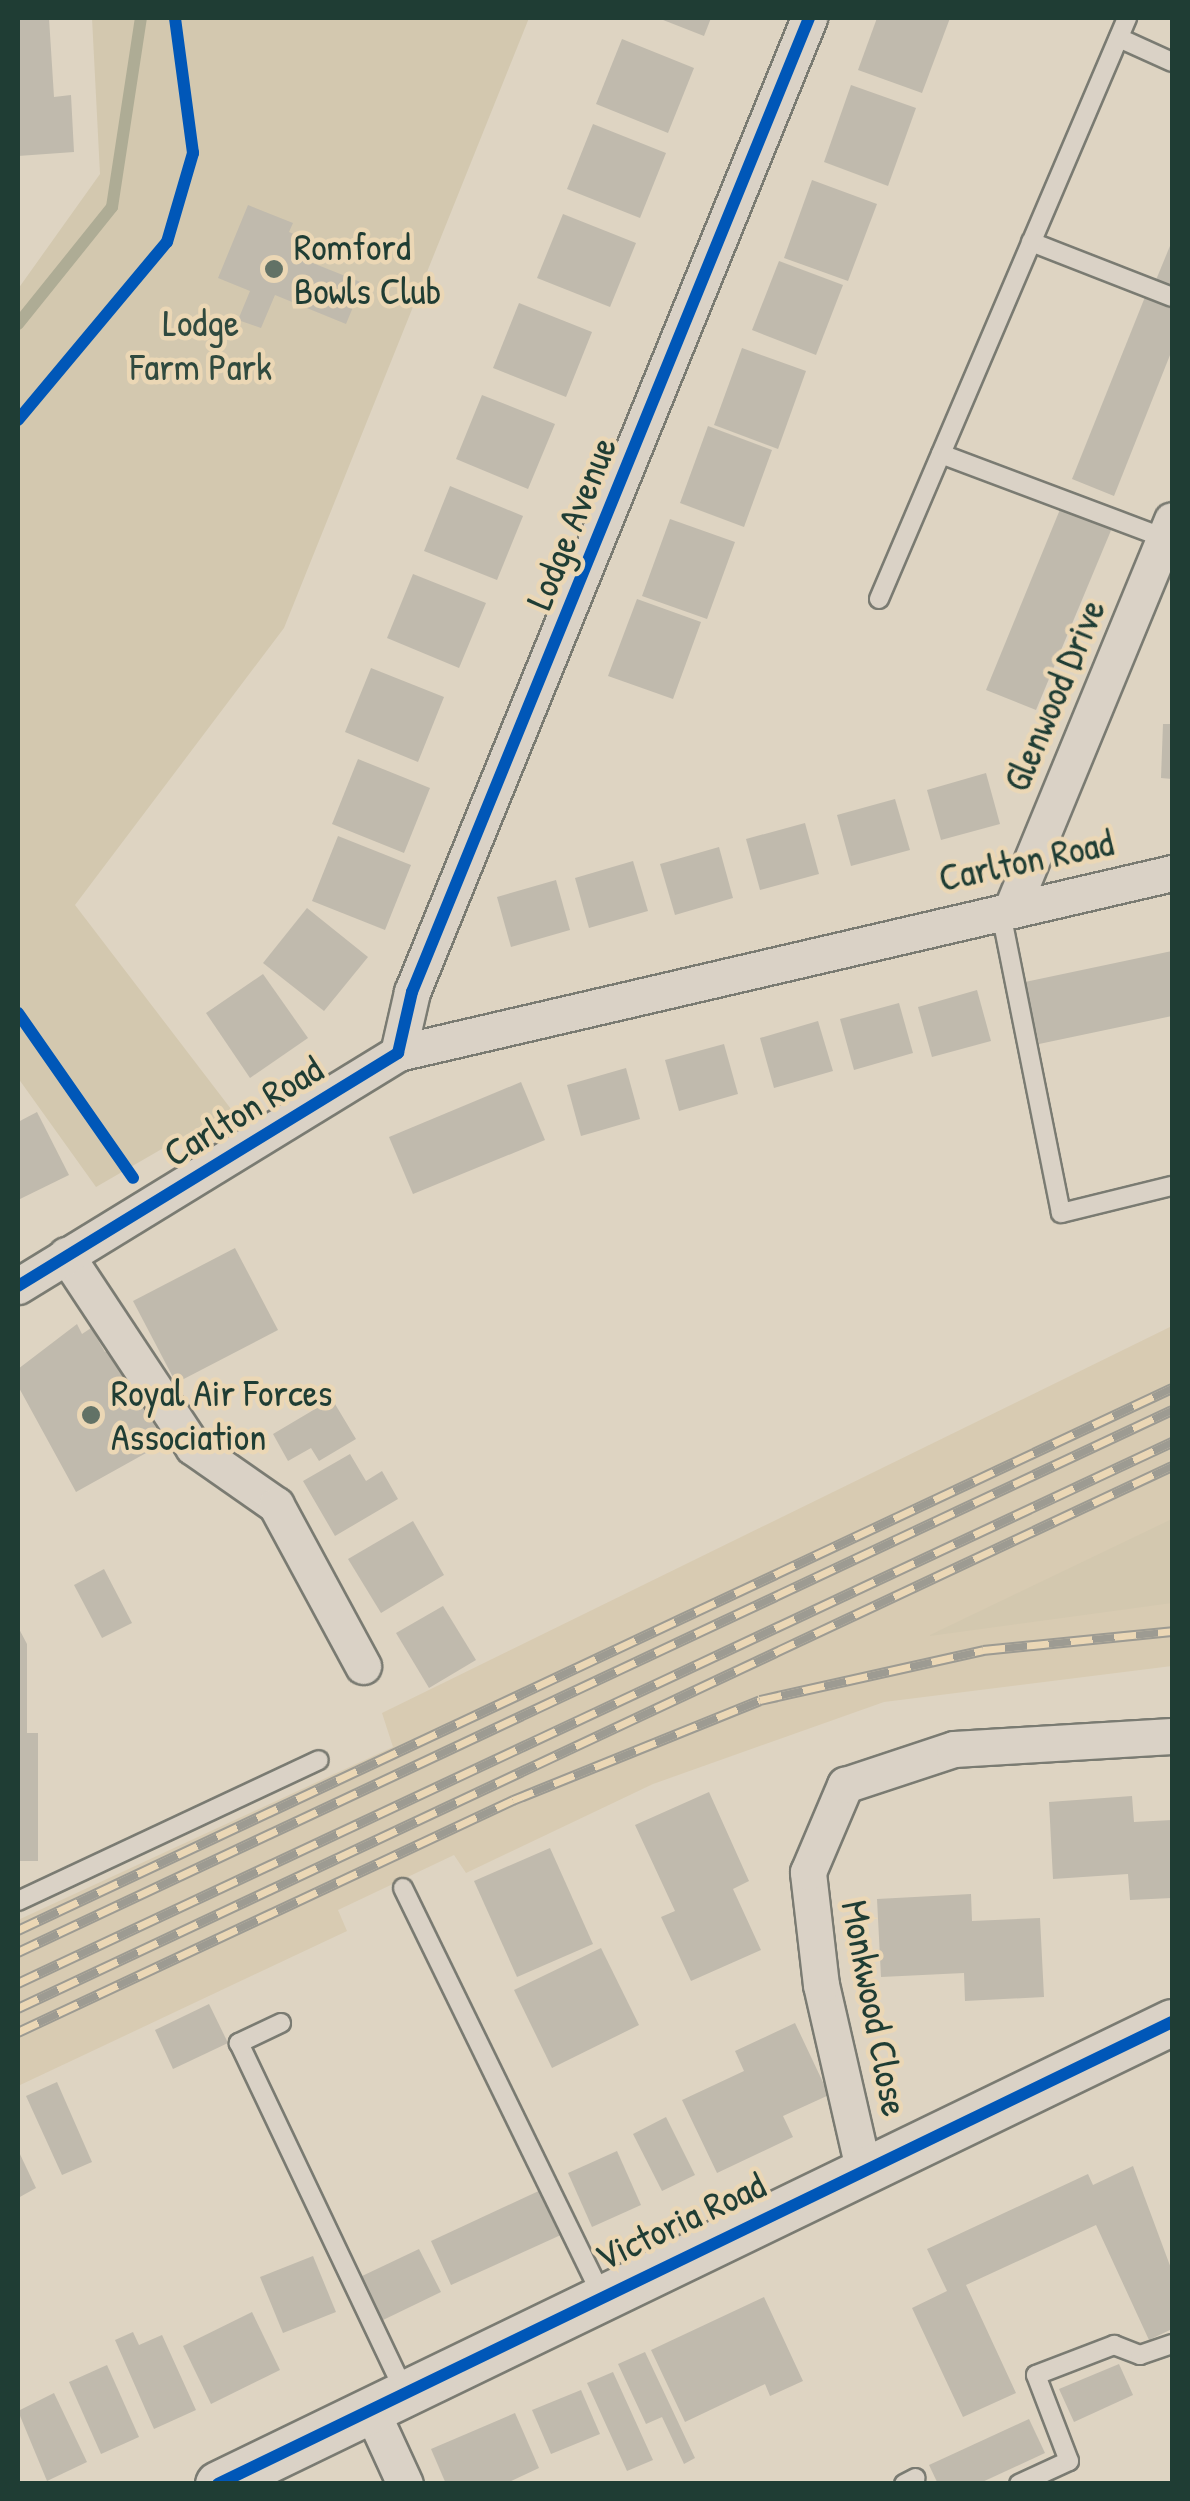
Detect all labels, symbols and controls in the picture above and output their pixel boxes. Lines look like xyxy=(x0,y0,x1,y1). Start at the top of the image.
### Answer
place label: Romford Bowls Club xyxy=(294,224,441,314)
marker: Romford Bowls Club xyxy=(263,258,285,280)
park label: Lodge Farm Park xyxy=(130,300,272,389)
street label: Lodge Avenue xyxy=(516,430,626,616)
street label: Glenwood Drive xyxy=(993,592,1115,798)
street label: Carlton Road xyxy=(935,819,1117,901)
street label: Carlton Road xyxy=(155,1046,331,1176)
place label: Royal Air Forces Association xyxy=(111,1370,333,1460)
marker: Royal Air Forces Association xyxy=(80,1404,102,1426)
street label: Monkwood Close xyxy=(832,1896,918,2120)
street label: Victoria Road xyxy=(588,2162,772,2280)

